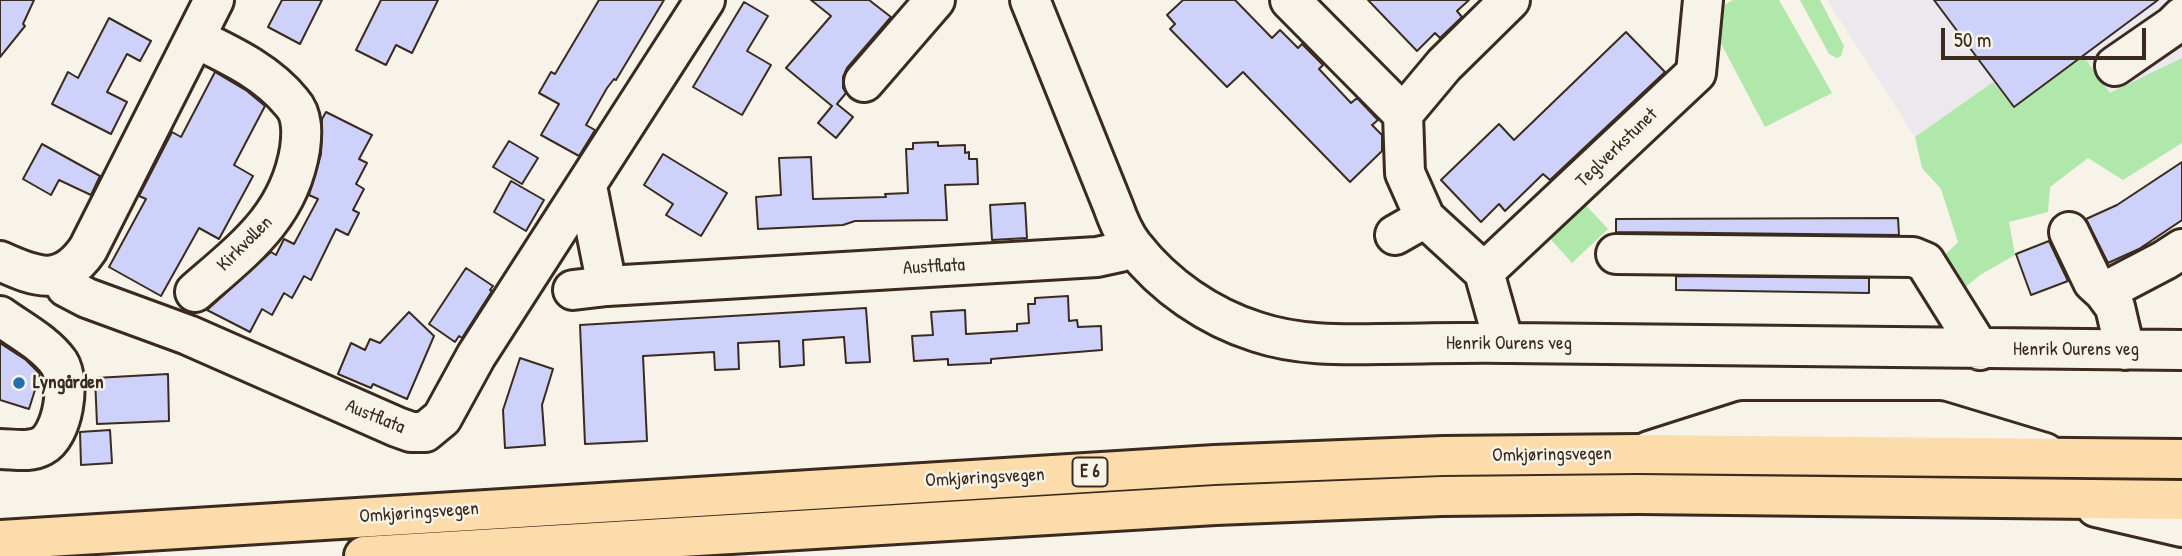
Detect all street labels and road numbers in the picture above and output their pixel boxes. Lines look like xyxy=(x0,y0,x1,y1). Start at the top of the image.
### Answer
street label: Teglverkstunet xyxy=(1572,104,1662,192)
street label: Kirkvollen xyxy=(213,212,277,276)
street label: Austflata xyxy=(903,254,965,280)
street label: Henrik Ourens veg xyxy=(1446,333,1572,355)
street label: Henrik Ourens veg xyxy=(2013,339,2139,361)
street label: Austflata xyxy=(342,395,408,439)
street label: Omkjøringsvegen xyxy=(1492,443,1612,467)
road number: E 6 xyxy=(1072,458,1108,486)
street label: Omkjøringsvegen xyxy=(925,463,1045,493)
street label: Omkjøringsvegen xyxy=(359,497,479,529)

